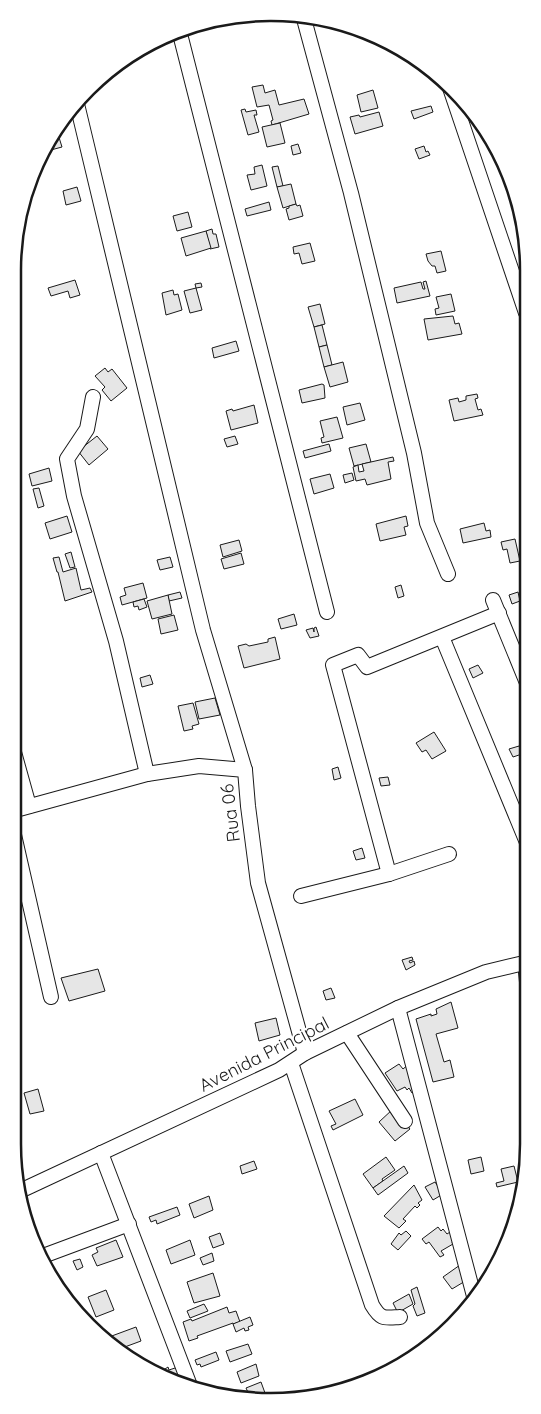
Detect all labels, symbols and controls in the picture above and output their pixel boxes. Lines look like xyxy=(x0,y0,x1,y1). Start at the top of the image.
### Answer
street label: Rua 06 xyxy=(215,782,245,843)
street label: Avenida Principal xyxy=(195,1011,333,1097)

